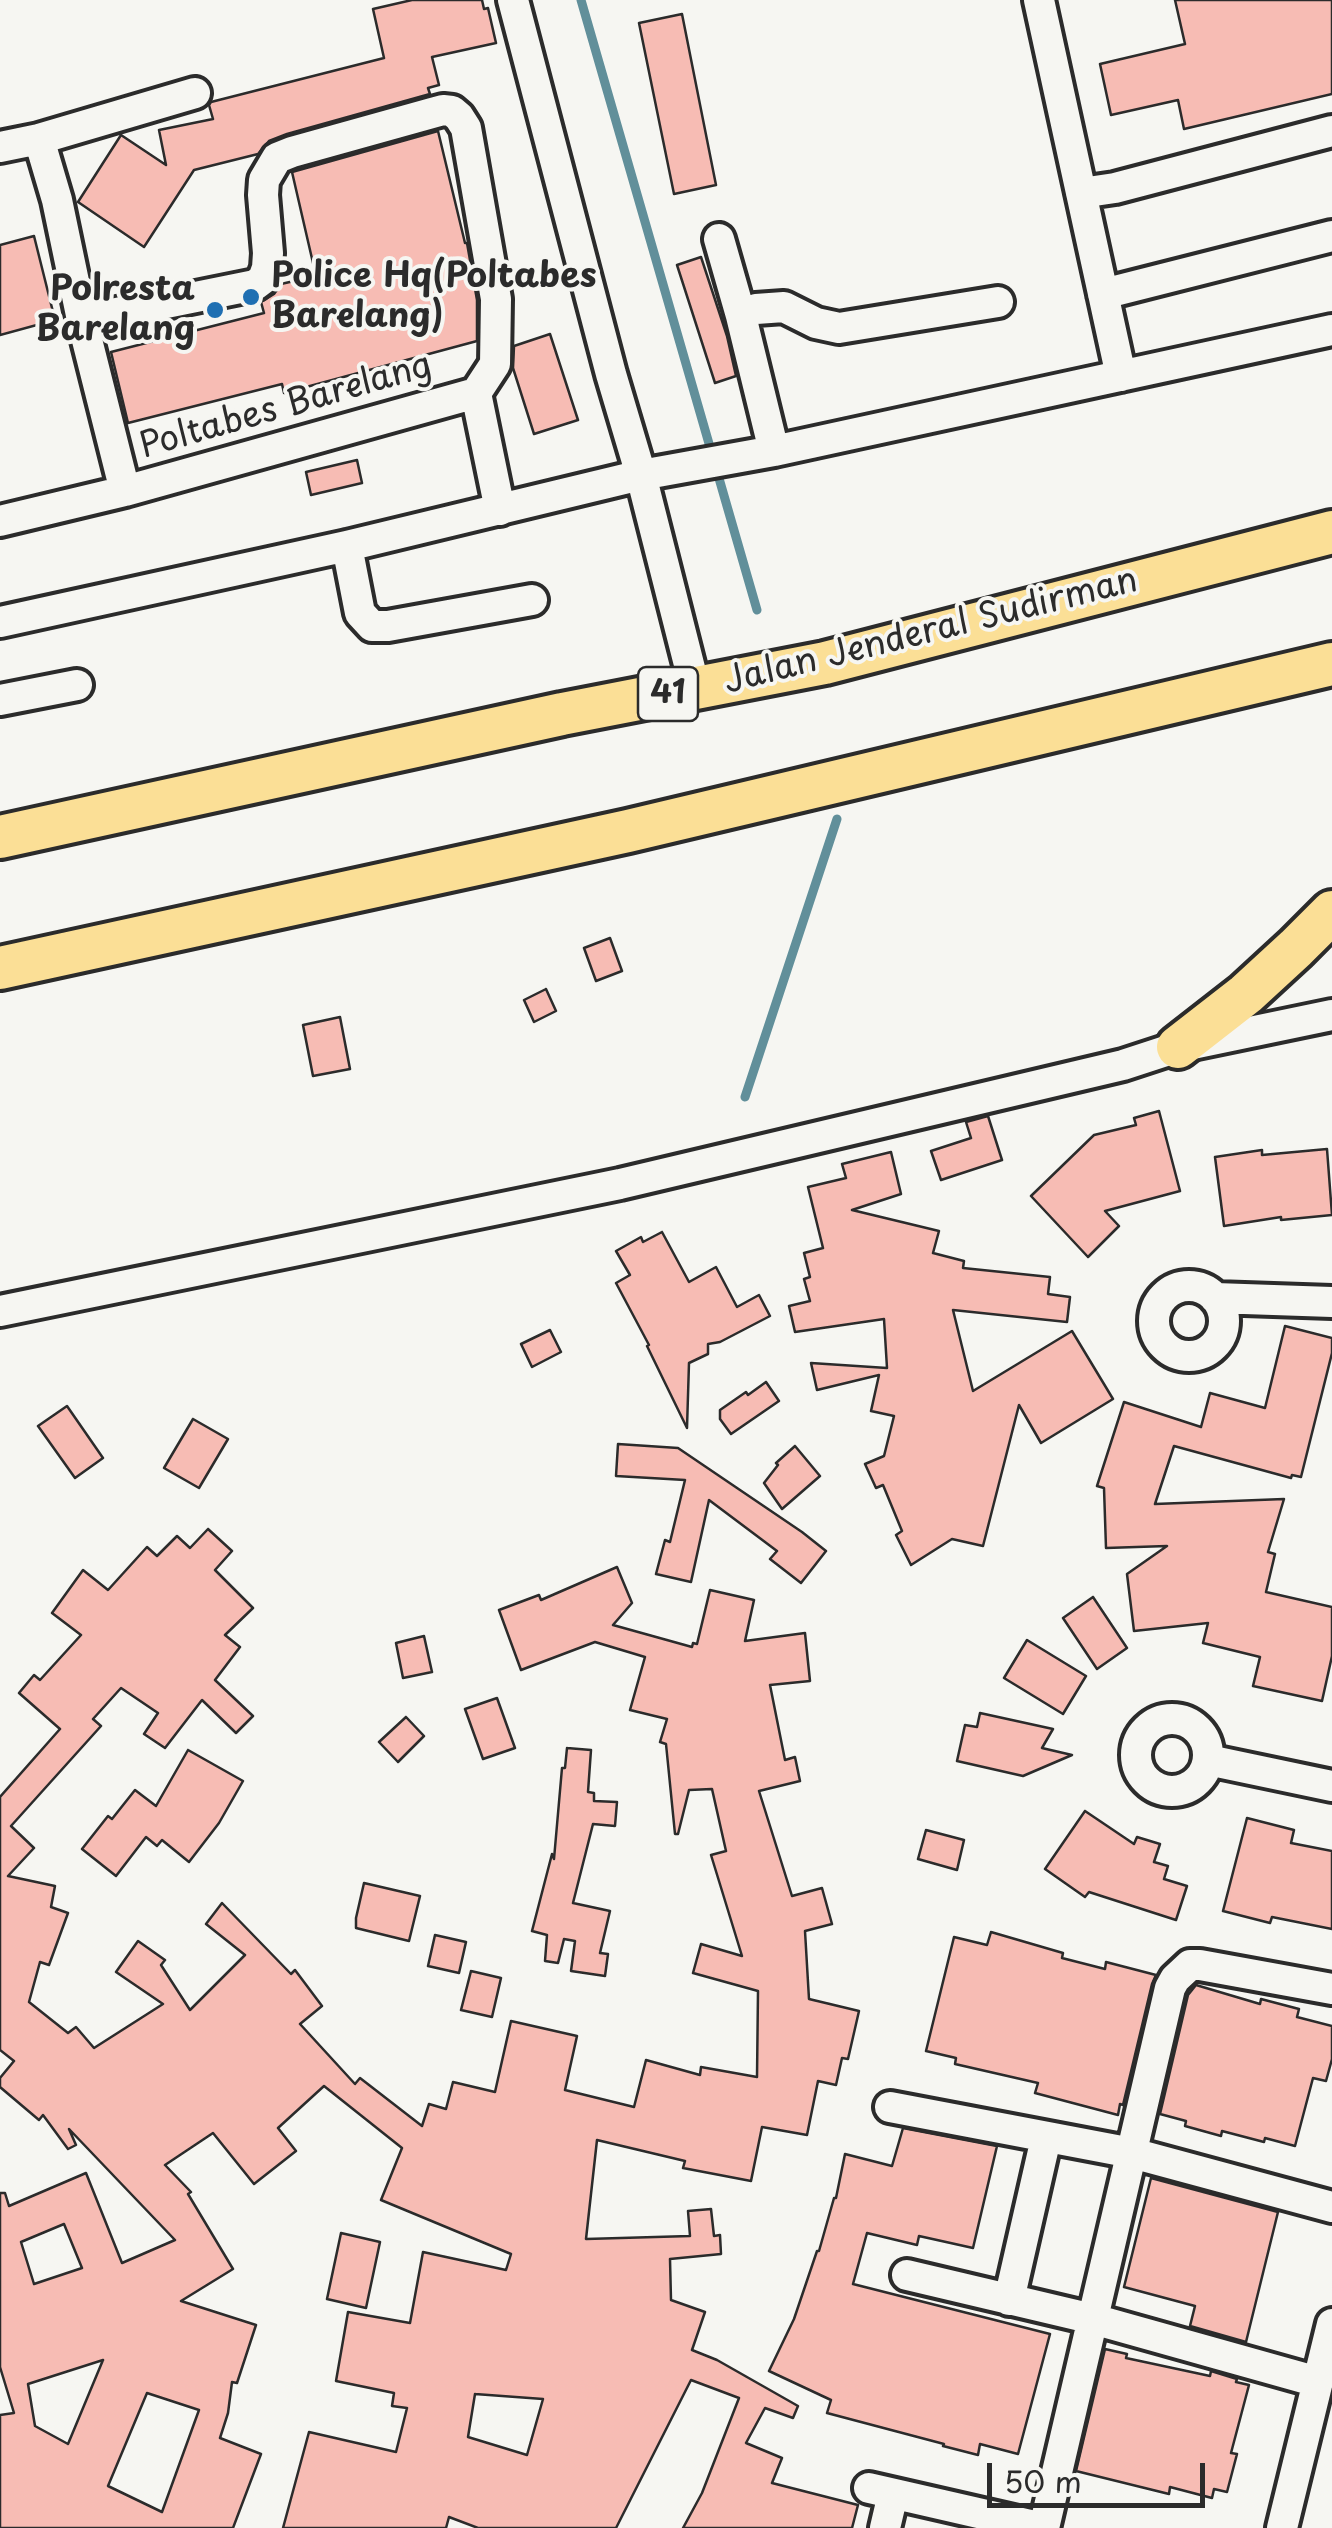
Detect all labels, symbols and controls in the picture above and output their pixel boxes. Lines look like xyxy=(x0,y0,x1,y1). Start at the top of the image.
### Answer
place label: Police Hq(Poltabes Barelang) xyxy=(271,256,597,338)
place label: Polresta Barelang xyxy=(35,269,195,351)
marker: Police Hq(Poltabes Barelang) xyxy=(240,286,262,308)
marker: Polresta Barelang xyxy=(204,299,226,321)
street label: Poltabes Barelang xyxy=(135,345,437,469)
street label: Jalan Jenderal Sudirman xyxy=(720,560,1142,704)
road number: 41 xyxy=(638,667,698,721)
scale bar xyxy=(992,2443,1210,2505)
text: 50 m xyxy=(1004,2458,1082,2503)

